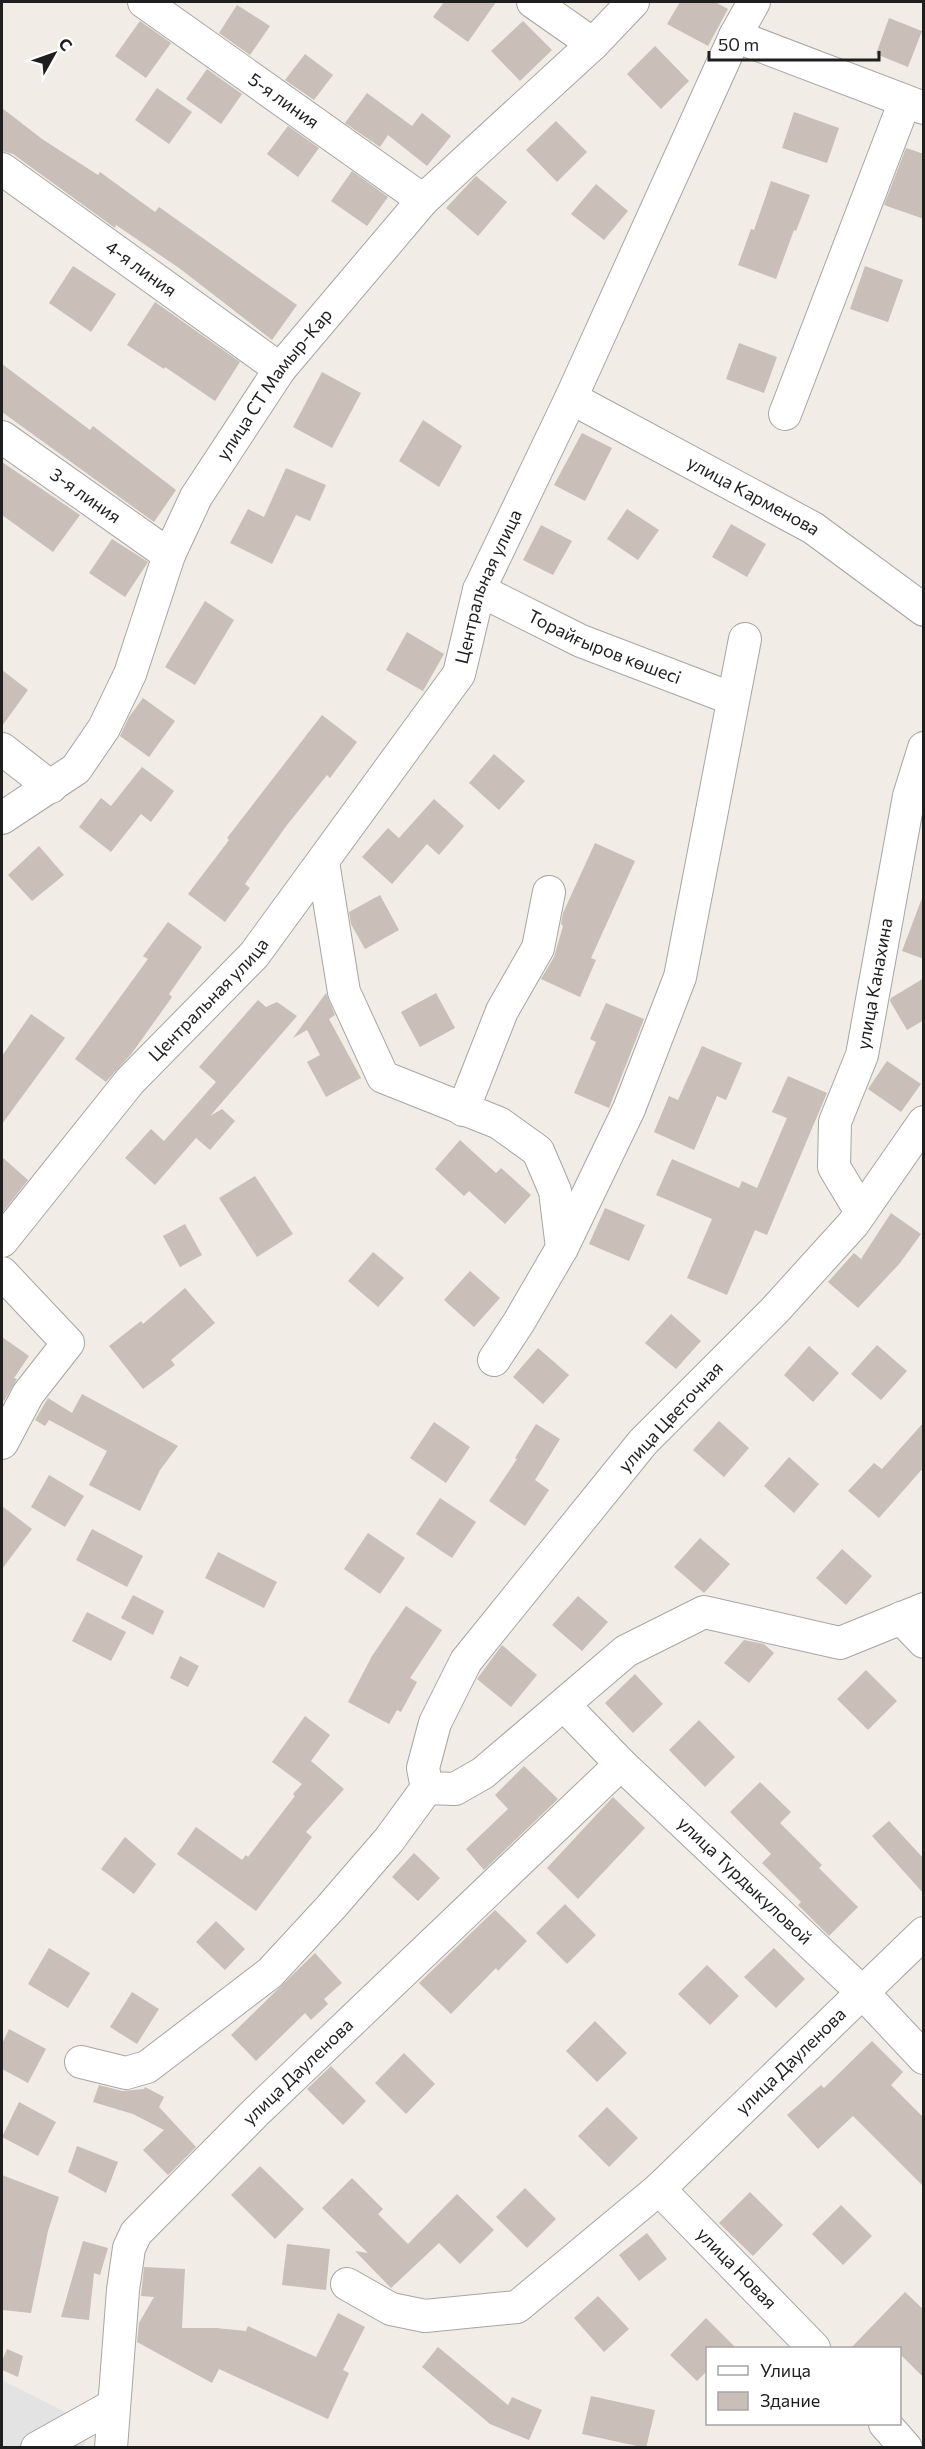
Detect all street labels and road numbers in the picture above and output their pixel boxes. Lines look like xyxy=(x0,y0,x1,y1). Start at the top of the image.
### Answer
street label: 5-я линия xyxy=(244,68,324,133)
street label: 4-я линия xyxy=(102,235,181,301)
street label: улица СТ Мамыр-Кар xyxy=(211,304,336,464)
street label: улица Карменова xyxy=(684,451,825,539)
street label: 3-я линия xyxy=(46,463,126,528)
street label: Центральная улица xyxy=(450,506,526,666)
street label: Торайғыров көшесі xyxy=(524,604,685,688)
street label: улица Канахина xyxy=(851,916,897,1051)
street label: Центральная улица xyxy=(143,933,273,1066)
street label: улица Цветочная xyxy=(613,1356,727,1476)
street label: улица Турдыкуловой xyxy=(673,1811,817,1949)
street label: улица Дауленова xyxy=(731,2003,850,2119)
street label: улица Дауленова xyxy=(238,2013,357,2129)
street label: улица Новая xyxy=(693,2222,782,2313)

